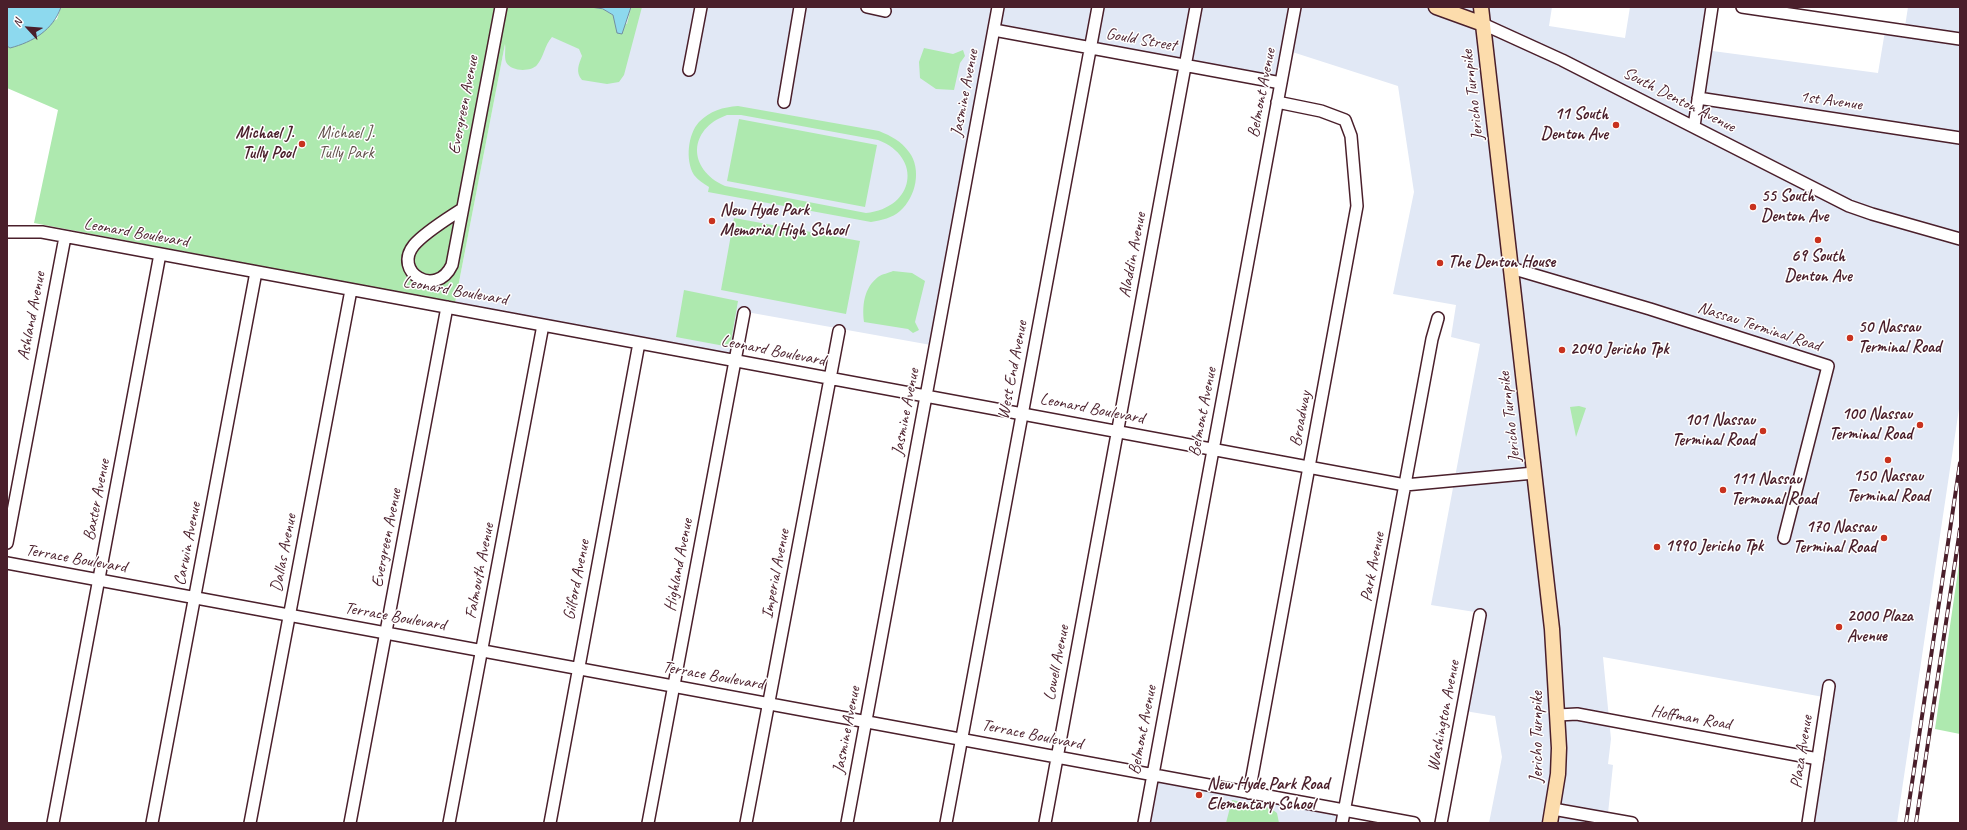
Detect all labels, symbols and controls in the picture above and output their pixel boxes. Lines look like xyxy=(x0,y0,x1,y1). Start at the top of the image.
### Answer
north arrow xyxy=(8,8,48,48)
text: N xyxy=(9,17,25,29)
street label: Gould Street xyxy=(1104,24,1178,56)
street label: Belmont Avenue xyxy=(1243,47,1281,139)
street label: Jasmine Avenue xyxy=(947,48,983,138)
street label: Jericho Turnpike xyxy=(1457,48,1489,142)
street label: Evergreen Avenue xyxy=(444,54,484,156)
street label: South Denton Avenue xyxy=(1619,63,1739,137)
street label: 1st Avenue xyxy=(1799,87,1863,115)
place label: 11 South Denton Ave xyxy=(1541,105,1608,145)
marker: 11 South Denton Ave xyxy=(1611,120,1621,130)
place label: Michael J. Tully Pool xyxy=(236,124,294,164)
park label: Michael J. Tully Park xyxy=(317,124,375,164)
marker: Michael J. Tully Pool xyxy=(297,139,307,149)
place label: 55 South Denton Ave xyxy=(1761,187,1828,227)
place label: New Hyde Park Memorial High School xyxy=(720,201,847,241)
marker: 55 South Denton Ave xyxy=(1748,202,1758,212)
street label: Aladdin Avenue xyxy=(1115,211,1151,299)
street label: Leonard Boulevard xyxy=(82,214,190,252)
marker: New Hyde Park Memorial High School xyxy=(707,216,717,226)
marker: 69 South Denton Ave xyxy=(1813,235,1823,245)
place label: 69 South Denton Ave xyxy=(1784,247,1852,287)
place label: The Denton House xyxy=(1448,253,1555,273)
marker: The Denton House xyxy=(1435,258,1445,268)
street label: Ashland Avenue xyxy=(13,270,51,362)
street label: Leonard Boulevard xyxy=(401,272,509,310)
street label: Nassau Terminal Road xyxy=(1695,298,1823,356)
place label: 50 Nassau Terminal Road xyxy=(1858,318,1941,358)
street label: West End Avenue xyxy=(993,319,1033,421)
street label: Leonard Boulevard xyxy=(719,331,827,371)
marker: 50 Nassau Terminal Road xyxy=(1845,333,1855,343)
place label: 2040 Jericho Tpk xyxy=(1570,340,1668,360)
marker: 2040 Jericho Tpk xyxy=(1557,345,1567,355)
street label: Belmont Avenue xyxy=(1184,366,1222,458)
street label: Jasmine Avenue xyxy=(888,367,924,457)
street label: Jericho Turnpike xyxy=(1494,370,1526,464)
street label: Leonard Boulevard xyxy=(1038,389,1146,429)
street label: Broadway xyxy=(1286,390,1316,448)
place label: 100 Nassau Terminal Road xyxy=(1829,405,1912,445)
place label: 101 Nassau Terminal Road xyxy=(1672,411,1755,451)
marker: 100 Nassau Terminal Road xyxy=(1915,420,1925,430)
marker: 101 Nassau Terminal Road xyxy=(1758,426,1768,436)
marker: 150 Nassau Terminal Road xyxy=(1883,455,1893,465)
street label: Baxter Avenue xyxy=(79,458,115,542)
place label: 150 Nassau Terminal Road xyxy=(1847,467,1929,507)
place label: 111 Nassau Termonal Road xyxy=(1731,470,1817,510)
marker: 111 Nassau Termonal Road xyxy=(1718,485,1728,495)
street label: Evergreen Avenue xyxy=(367,487,407,589)
street label: Carwin Avenue xyxy=(170,501,206,587)
street label: Dallas Avenue xyxy=(266,512,302,594)
street label: Highland Avenue xyxy=(660,517,698,613)
place label: 170 Nassau Terminal Road xyxy=(1793,518,1876,558)
street label: Falmouth Avenue xyxy=(461,521,499,621)
street label: Imperial Avenue xyxy=(757,528,795,620)
street label: Park Avenue xyxy=(1356,531,1390,603)
marker: 170 Nassau Terminal Road xyxy=(1879,533,1889,543)
place label: 1990 Jericho Tpk xyxy=(1665,537,1763,557)
street label: Gilford Avenue xyxy=(559,538,595,622)
street label: Terrace Boulevard xyxy=(24,540,128,578)
marker: 1990 Jericho Tpk xyxy=(1652,542,1662,552)
street label: Terrace Boulevard xyxy=(343,598,447,636)
place label: 2000 Plaza Avenue xyxy=(1847,607,1913,647)
marker: 2000 Plaza Avenue xyxy=(1834,622,1844,632)
street label: Lowell Avenue xyxy=(1040,624,1074,702)
street label: Terrace Boulevard xyxy=(661,657,765,695)
street label: Washington Avenue xyxy=(1423,659,1465,773)
street label: Belmont Avenue xyxy=(1124,684,1162,776)
street label: Jasmine Avenue xyxy=(829,685,865,775)
street label: Jericho Turnpike xyxy=(1528,691,1548,783)
street label: Hoffman Road xyxy=(1650,701,1732,735)
street label: Plaza Avenue xyxy=(1786,714,1818,790)
street label: Terrace Boulevard xyxy=(980,715,1084,755)
place label: New Hyde Park Road Elementary School xyxy=(1207,775,1329,815)
marker: New Hyde Park Road Elementary School xyxy=(1194,790,1204,800)

